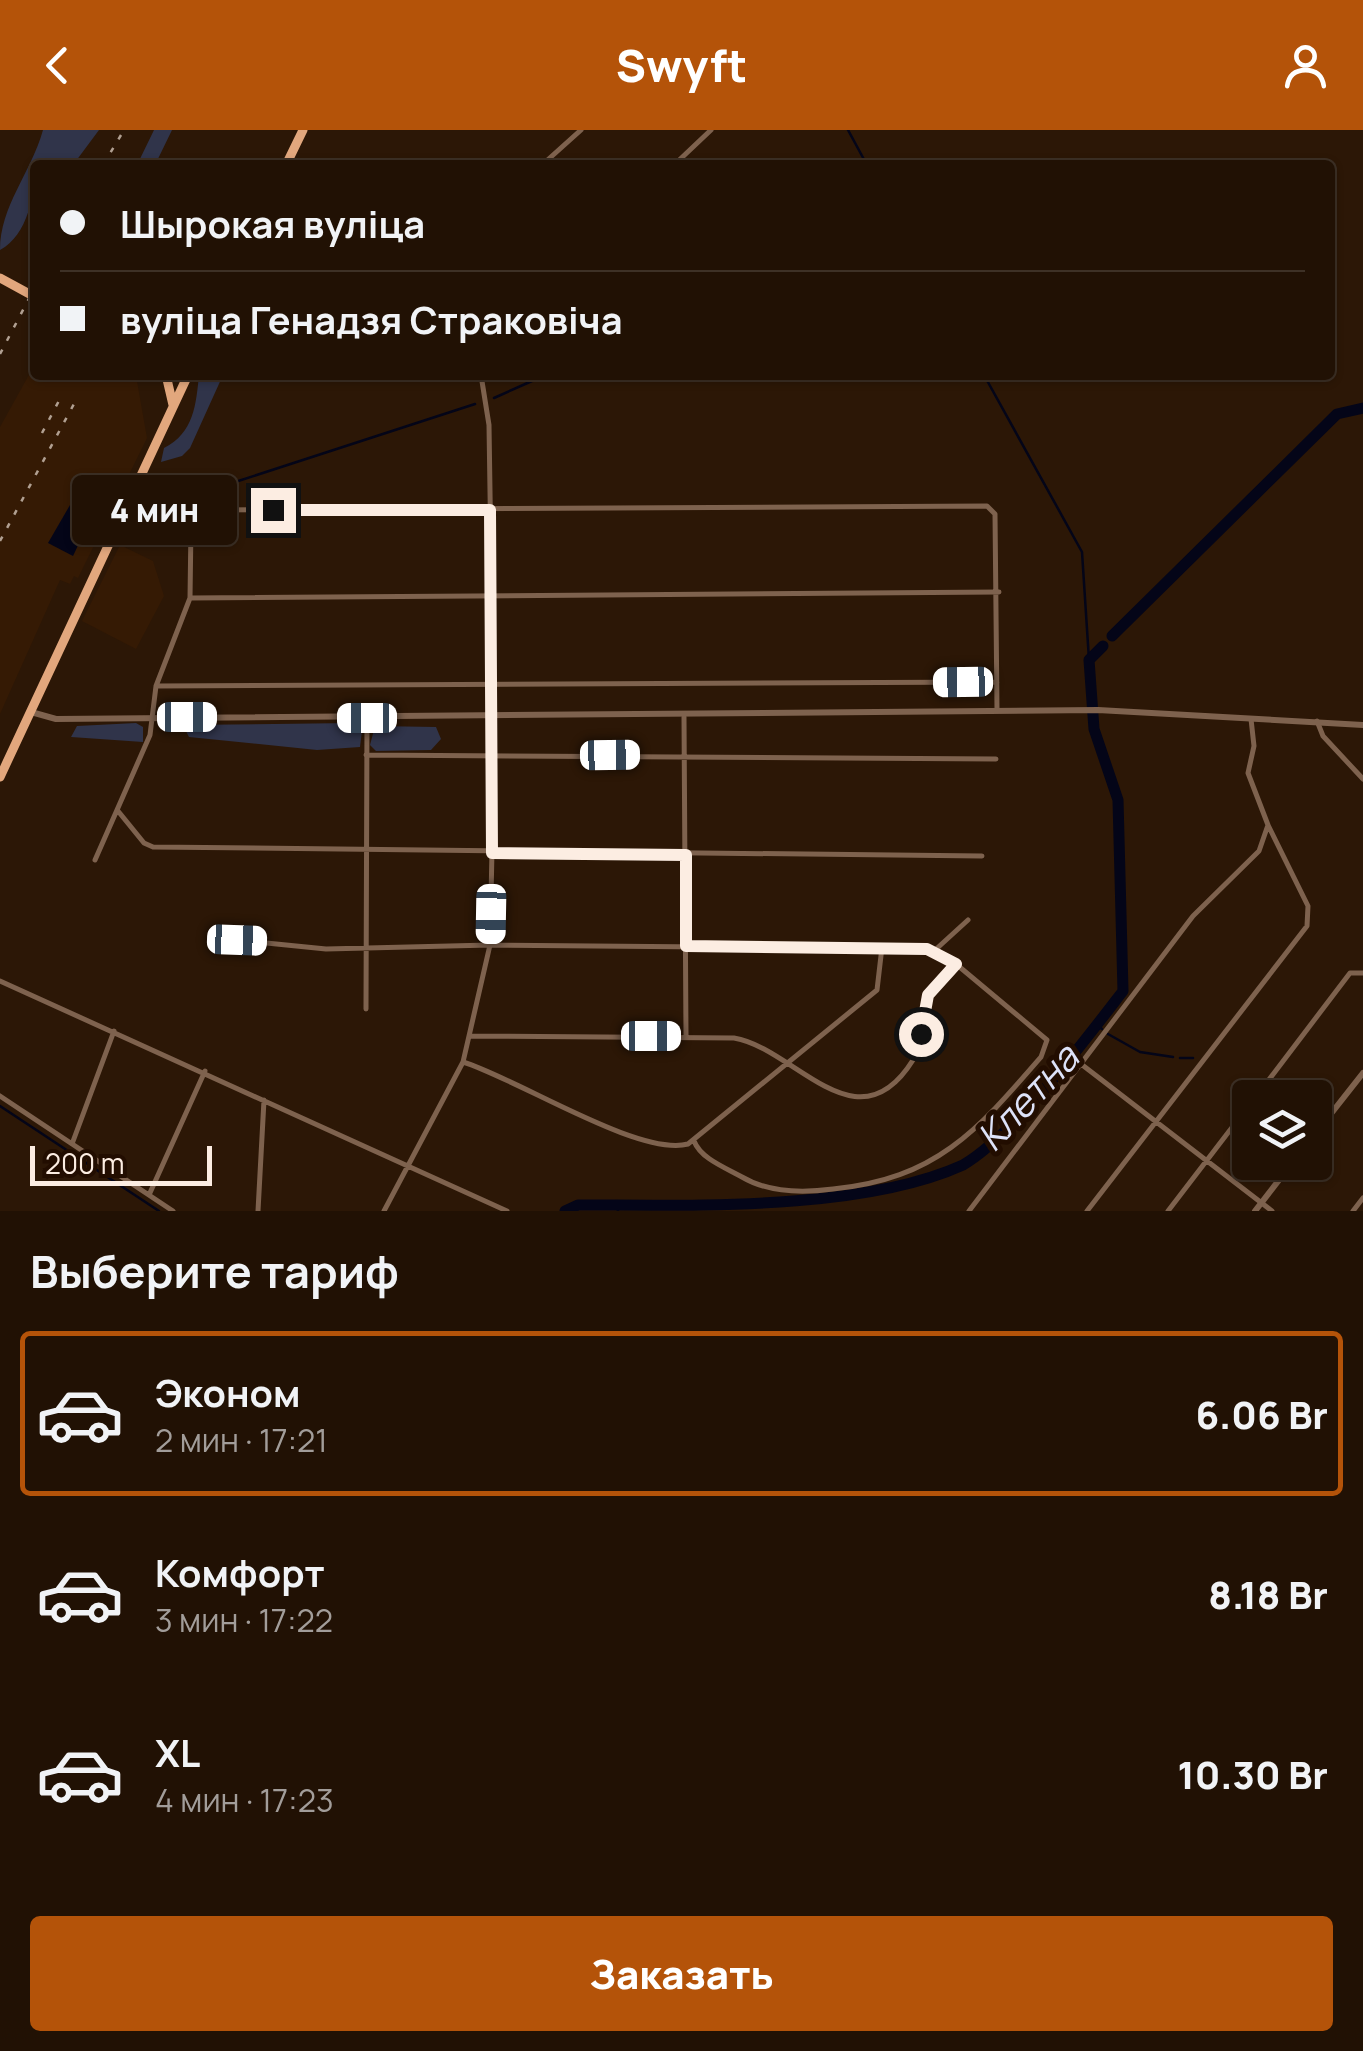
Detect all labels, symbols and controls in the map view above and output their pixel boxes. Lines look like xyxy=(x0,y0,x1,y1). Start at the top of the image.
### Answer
text: Swyft xyxy=(616,34,747,96)
icon: back xyxy=(30,38,85,93)
icon: person xyxy=(1278,38,1333,93)
text: Шырокая вуліца xyxy=(120,197,425,249)
text: вуліца Генадзя Страковіча xyxy=(120,293,623,345)
callout: 4 мин xyxy=(73,475,238,545)
text: 4 мин xyxy=(110,488,199,532)
route end xyxy=(251,488,296,533)
car xyxy=(933,666,993,698)
car xyxy=(157,702,217,732)
car xyxy=(337,703,397,733)
car xyxy=(580,739,640,771)
car xyxy=(475,884,507,944)
car xyxy=(206,924,268,956)
route start xyxy=(899,1012,944,1057)
car xyxy=(621,1021,681,1051)
water label: Клетна xyxy=(964,1031,1090,1161)
map controls xyxy=(1232,1080,1332,1180)
button: layers xyxy=(1232,1080,1332,1180)
scale bar xyxy=(30,1141,212,1186)
text: 200 m xyxy=(45,1144,124,1182)
text: Выберите тариф xyxy=(30,1240,399,1302)
text: Эконом xyxy=(155,1366,301,1418)
icon: car xyxy=(35,1369,125,1459)
text: 6.06 Br xyxy=(1195,1388,1328,1440)
text: 2 мин · 17:21 xyxy=(155,1418,328,1462)
text: Комфорт xyxy=(155,1546,325,1598)
icon: car xyxy=(35,1549,125,1639)
text: 8.18 Br xyxy=(1208,1568,1328,1620)
text: 3 мин · 17:22 xyxy=(155,1598,333,1642)
text: XL xyxy=(155,1726,200,1778)
icon: car xyxy=(35,1729,125,1819)
text: 10.30 Br xyxy=(1177,1748,1328,1800)
text: 4 мин · 17:23 xyxy=(155,1778,334,1822)
button: Заказать xyxy=(30,1916,1333,2031)

